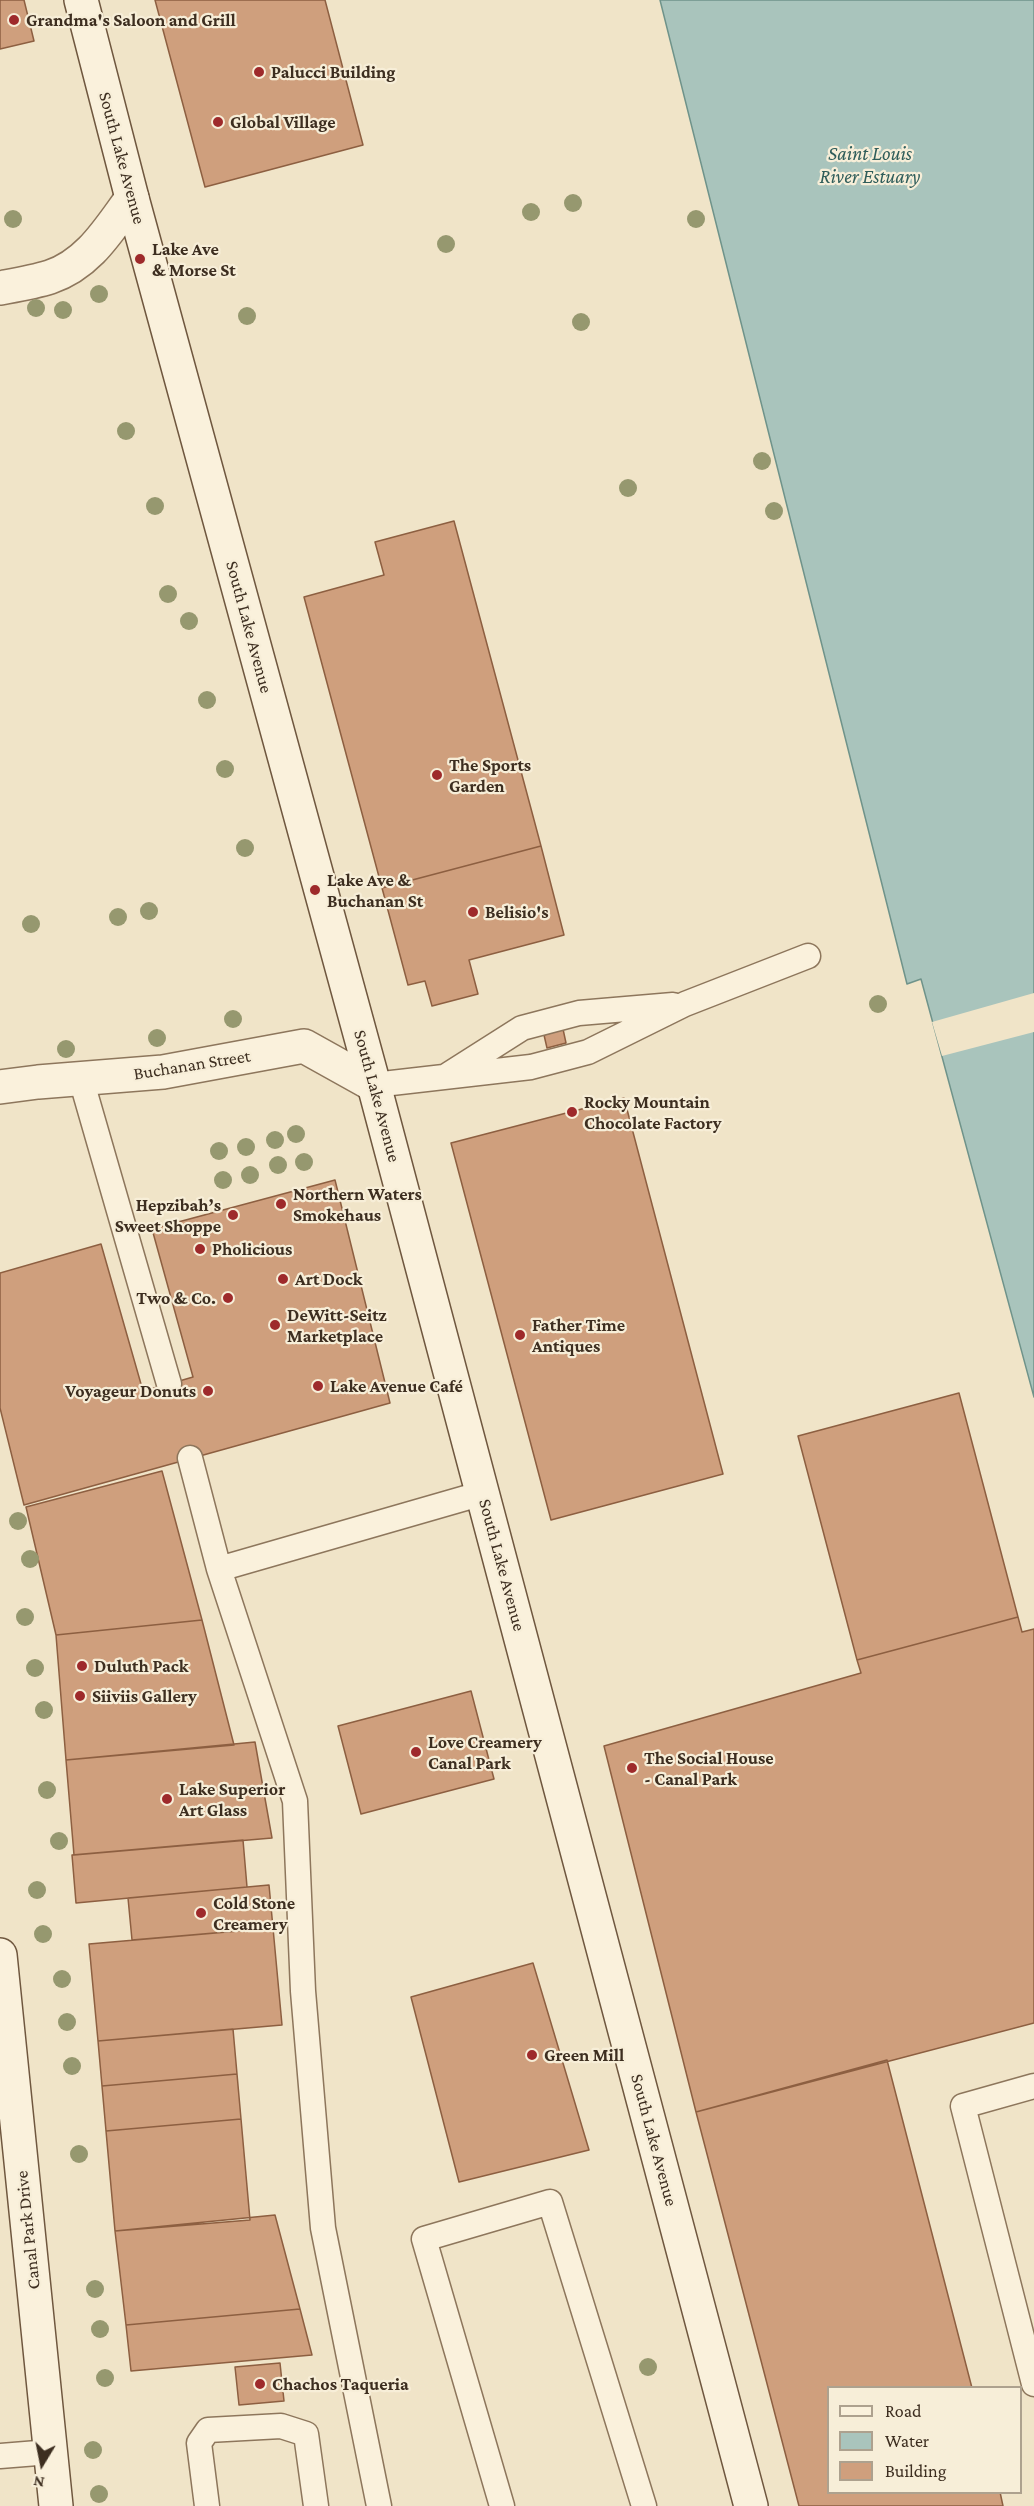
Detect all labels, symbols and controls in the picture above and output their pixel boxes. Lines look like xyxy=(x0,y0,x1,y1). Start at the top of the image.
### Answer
place label: Grandma's Saloon and Grill xyxy=(26,9,236,31)
marker: Grandma's Saloon and Grill xyxy=(7,13,21,27)
place label: Palucci Building xyxy=(271,61,395,83)
marker: Palucci Building xyxy=(252,65,266,79)
street label: South Lake Avenue xyxy=(94,90,150,226)
place label: Global Village xyxy=(230,111,336,133)
marker: Global Village xyxy=(211,115,225,129)
water label: Saint Louis River Estuary xyxy=(820,142,920,189)
place label: Lake Ave & Morse St xyxy=(152,238,236,280)
marker: Lake Ave & Morse St xyxy=(133,252,147,266)
street label: South Lake Avenue xyxy=(221,559,277,695)
place label: The Sports Garden xyxy=(449,754,531,796)
marker: The Sports Garden xyxy=(430,768,444,782)
place label: Lake Ave & Buchanan St xyxy=(327,869,423,912)
marker: Lake Ave & Buchanan St xyxy=(308,883,322,897)
place label: Belisio's xyxy=(485,901,549,923)
marker: Belisio's xyxy=(466,905,480,919)
street label: South Lake Avenue xyxy=(349,1028,405,1164)
street label: Buchanan Street xyxy=(132,1045,252,1085)
place label: Rocky Mountain Chocolate Factory xyxy=(584,1091,722,1134)
marker: Rocky Mountain Chocolate Factory xyxy=(565,1105,579,1119)
place label: Northern Waters Smokehaus xyxy=(293,1183,422,1226)
place label: Hepzibah’s Sweet Shoppe xyxy=(115,1194,221,1236)
marker: Northern Waters Smokehaus xyxy=(274,1197,288,1211)
marker: Hepzibah’s Sweet Shoppe xyxy=(226,1208,240,1222)
place label: Pholicious xyxy=(212,1238,292,1260)
marker: Pholicious xyxy=(193,1242,207,1256)
place label: Art Dock xyxy=(295,1268,362,1290)
marker: Art Dock xyxy=(276,1272,290,1286)
place label: Two & Co. xyxy=(136,1287,216,1309)
marker: Two & Co. xyxy=(221,1291,235,1305)
place label: DeWitt-Seitz Marketplace xyxy=(287,1304,387,1346)
place label: Father Time Antiques xyxy=(532,1314,625,1356)
marker: DeWitt-Seitz Marketplace xyxy=(268,1318,282,1332)
marker: Father Time Antiques xyxy=(513,1328,527,1342)
place label: Lake Avenue Café xyxy=(330,1375,463,1397)
marker: Lake Avenue Café xyxy=(311,1379,325,1393)
place label: Voyageur Donuts xyxy=(65,1380,196,1402)
marker: Voyageur Donuts xyxy=(201,1384,215,1398)
street label: South Lake Avenue xyxy=(474,1497,530,1633)
place label: Duluth Pack xyxy=(94,1655,189,1677)
marker: Duluth Pack xyxy=(75,1659,89,1673)
place label: Siiviis Gallery xyxy=(92,1685,197,1707)
marker: Siiviis Gallery xyxy=(73,1689,87,1703)
place label: Love Creamery Canal Park xyxy=(428,1731,542,1774)
marker: Love Creamery Canal Park xyxy=(409,1745,423,1759)
place label: The Social House - Canal Park xyxy=(644,1747,774,1790)
marker: The Social House - Canal Park xyxy=(625,1761,639,1775)
place label: Lake Superior Art Glass xyxy=(179,1778,285,1820)
marker: Lake Superior Art Glass xyxy=(160,1792,174,1806)
place label: Cold Stone Creamery xyxy=(213,1892,295,1934)
marker: Cold Stone Creamery xyxy=(194,1906,208,1920)
place label: Green Mill xyxy=(544,2044,624,2066)
marker: Green Mill xyxy=(525,2048,539,2062)
street label: South Lake Avenue xyxy=(626,2072,682,2208)
street label: Canal Park Drive xyxy=(11,2169,45,2291)
place label: Chachos Taqueria xyxy=(272,2373,409,2395)
marker: Chachos Taqueria xyxy=(253,2377,267,2391)
legend xyxy=(827,2386,1022,2494)
text: Road xyxy=(885,2401,922,2421)
text: Water xyxy=(885,2431,929,2451)
north arrow xyxy=(12,2434,72,2494)
text: Building xyxy=(885,2461,946,2481)
text: N xyxy=(32,2473,46,2492)

